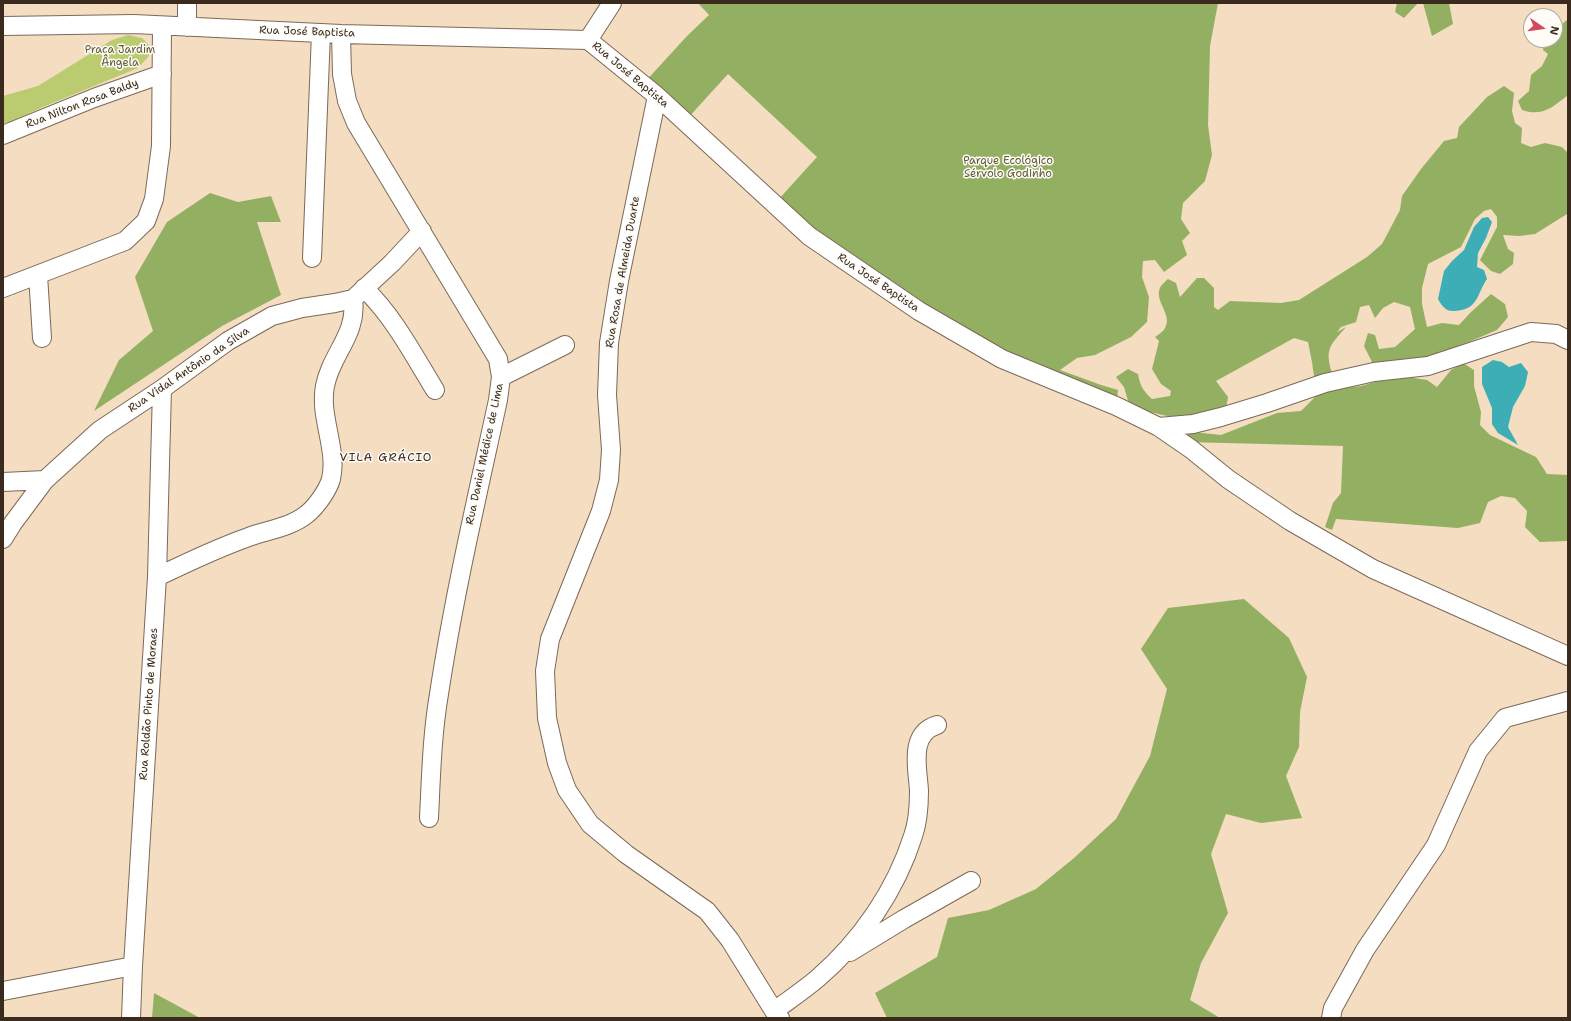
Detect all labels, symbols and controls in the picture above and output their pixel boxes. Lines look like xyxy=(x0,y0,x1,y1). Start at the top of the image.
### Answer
north arrow xyxy=(1523,8,1563,48)
street label: Rua José Baptista xyxy=(259,24,355,40)
text: N xyxy=(1546,25,1562,37)
street label: Rua José Baptista xyxy=(589,39,671,111)
park label: Praça Jardim Ângela xyxy=(85,43,155,69)
street label: Rua Nilton Rosa Baldy xyxy=(24,76,140,132)
park label: Parque Ecológico Sérvolo Godinho xyxy=(963,154,1053,180)
street label: Rua Rosa de Almeida Duarte xyxy=(603,195,643,349)
street label: Rua José Baptista xyxy=(835,251,921,315)
street label: Rua Vidal Antônio da Silva xyxy=(126,324,252,416)
street label: Rua Daniel Médice de Lima xyxy=(464,382,506,526)
district label: VILA GRÁCIO xyxy=(340,451,432,465)
street label: Rua Roldão Pinto de Moraes xyxy=(137,627,161,781)

